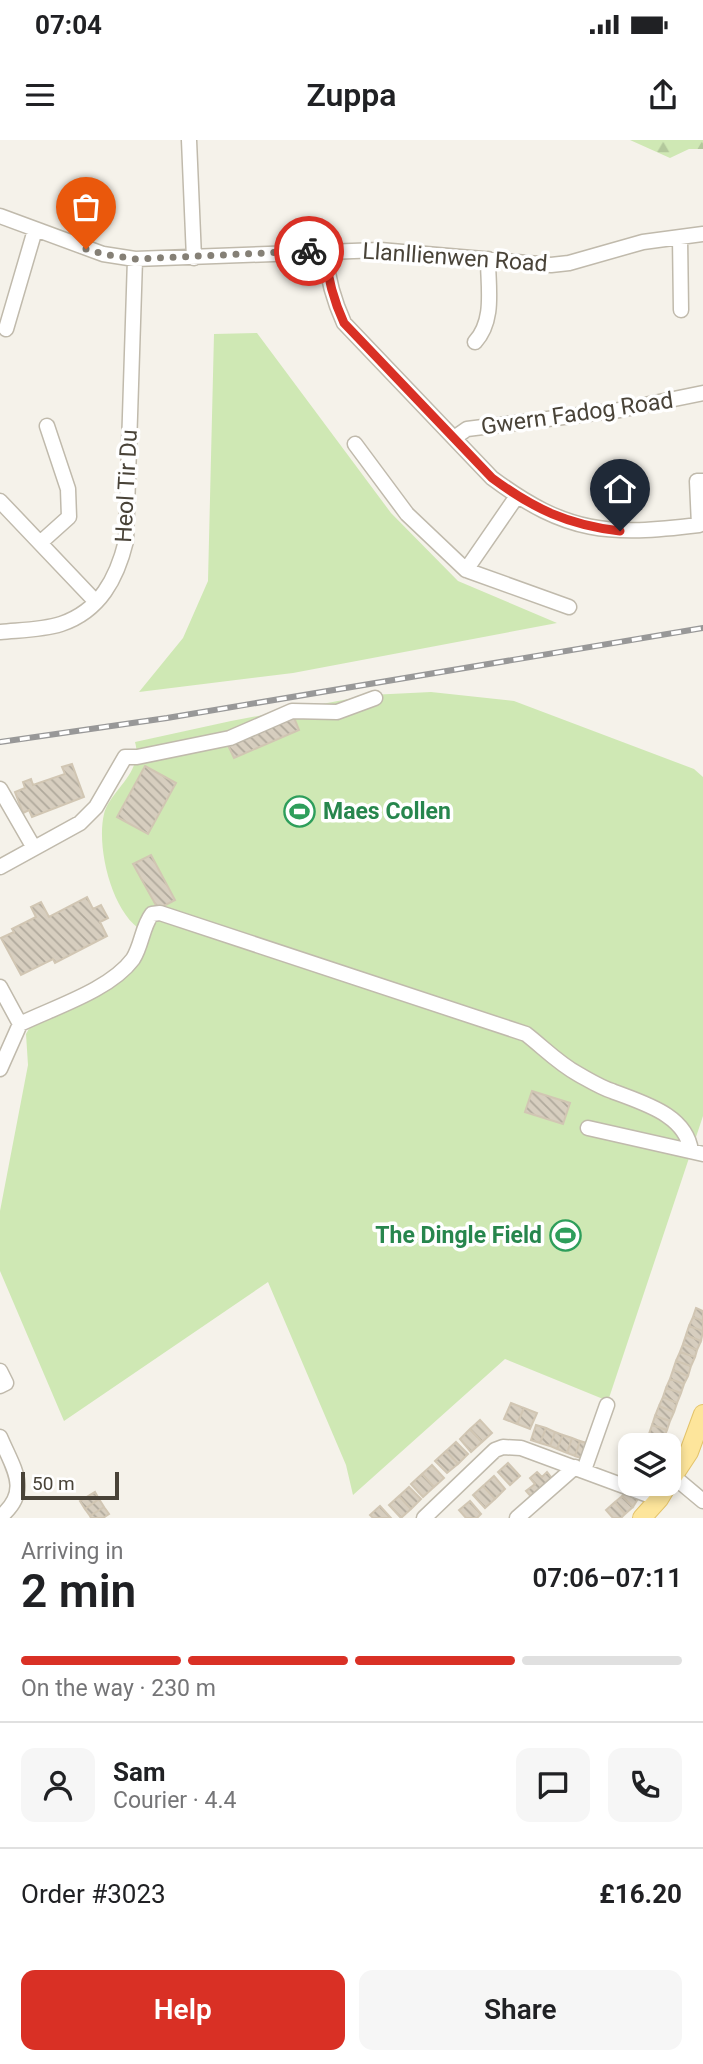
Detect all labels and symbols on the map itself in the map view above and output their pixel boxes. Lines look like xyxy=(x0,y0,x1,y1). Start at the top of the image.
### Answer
pin xyxy=(56,177,116,249)
courier xyxy=(274,216,344,286)
street label: Llanllienwen Road xyxy=(361,238,548,277)
street label: Gwern Fadog Road xyxy=(479,387,675,440)
street label: Heol Tir Du xyxy=(110,429,143,543)
pin xyxy=(590,459,650,531)
sports icon: Maes Collen xyxy=(283,794,317,828)
place label: Maes Collen xyxy=(323,798,451,825)
sports icon: The Dingle Field xyxy=(548,1218,582,1252)
place label: The Dingle Field xyxy=(375,1222,542,1249)
scale bar xyxy=(21,1469,119,1501)

